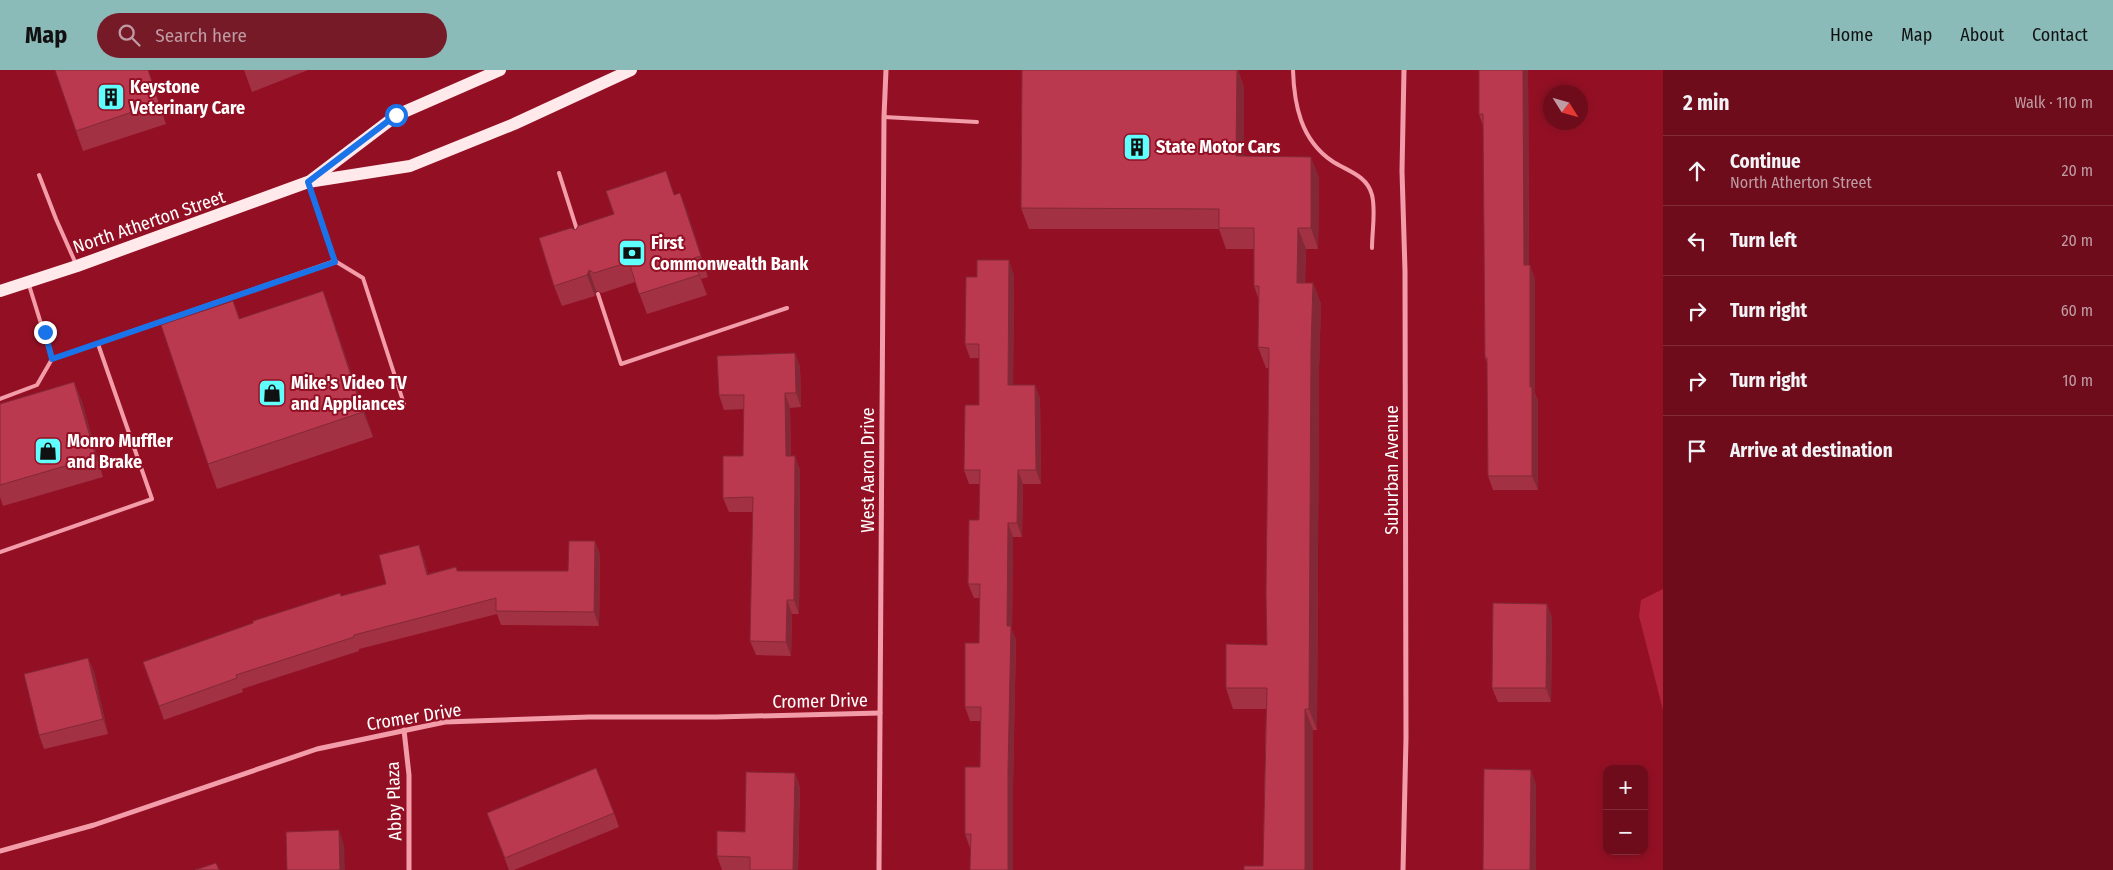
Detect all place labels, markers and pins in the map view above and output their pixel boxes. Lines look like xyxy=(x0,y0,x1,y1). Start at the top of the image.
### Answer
place label: Keystone Veterinary Care xyxy=(129,76,245,119)
building icon: Keystone Veterinary Care xyxy=(96,82,126,112)
building icon: State Motor Cars xyxy=(1122,132,1152,162)
place label: State Motor Cars xyxy=(1156,136,1280,158)
place label: First Commonwealth Bank xyxy=(651,232,809,275)
bank icon: First Commonwealth Bank xyxy=(617,238,647,268)
place label: Mike's Video TV and Appliances xyxy=(291,372,407,415)
shop icon: Mike's Video TV and Appliances xyxy=(257,378,287,408)
place label: Monro Muffler and Brake xyxy=(67,430,173,473)
shop icon: Monro Muffler and Brake xyxy=(33,436,63,466)

